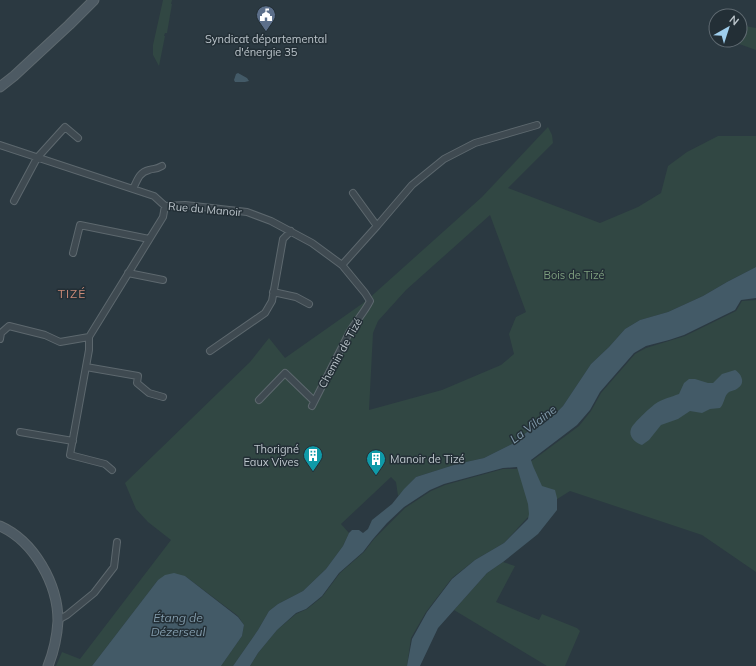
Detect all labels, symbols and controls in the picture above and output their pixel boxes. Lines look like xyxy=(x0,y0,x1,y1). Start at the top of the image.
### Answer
public building icon: Syndicat départemental d'énergie 35 xyxy=(255,4,277,32)
north arrow xyxy=(708,8,748,48)
text: N xyxy=(727,12,742,28)
place label: Syndicat départemental d'énergie 35 xyxy=(205,32,327,59)
street label: Rue du Manoir xyxy=(168,199,242,219)
park label: Bois de Tizé xyxy=(543,268,605,282)
district label: TIZÉ xyxy=(58,286,86,301)
street label: Chemin de Tizé xyxy=(315,316,365,390)
water label: La Vilaine xyxy=(507,401,560,446)
place label: Thorigné Eaux Vives xyxy=(243,442,299,469)
building icon: Thorigné Eaux Vives xyxy=(302,444,324,472)
building icon: Manoir de Tizé xyxy=(365,448,387,476)
place label: Manoir de Tizé xyxy=(390,452,465,466)
water label: Étang de Dézerseul xyxy=(151,610,205,639)

